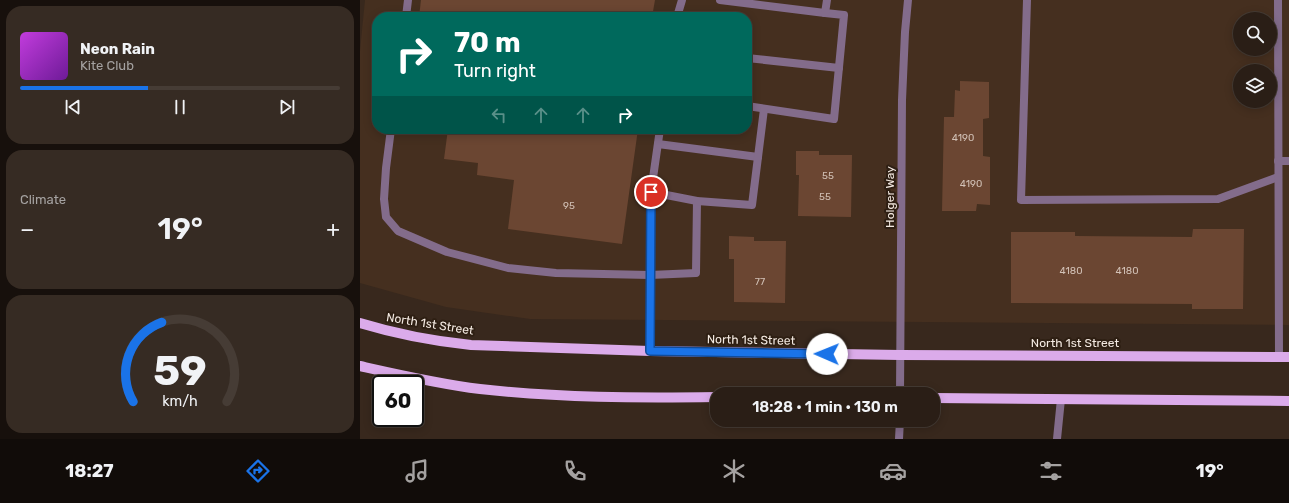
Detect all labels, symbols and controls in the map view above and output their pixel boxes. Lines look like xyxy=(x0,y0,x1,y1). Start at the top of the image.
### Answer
map controls xyxy=(1233,12,1277,108)
button: search xyxy=(1233,12,1277,56)
text: 70 m xyxy=(454,26,521,59)
icon: right xyxy=(388,28,440,80)
text: Neon Rain xyxy=(80,40,155,58)
text: Kite Club xyxy=(80,58,134,73)
text: Turn right xyxy=(454,60,536,82)
button: layers xyxy=(1233,64,1277,108)
icon: previous xyxy=(62,96,84,118)
icon: pause xyxy=(169,96,191,118)
icon: next xyxy=(276,96,298,118)
icon: left xyxy=(488,104,510,126)
icon: ahead xyxy=(530,104,552,126)
icon: ahead xyxy=(572,104,594,126)
icon: right xyxy=(614,104,636,126)
house number: 4190 xyxy=(952,132,974,144)
street label: Holger Way xyxy=(883,166,897,228)
house number: 55 xyxy=(822,170,834,182)
pin xyxy=(634,175,668,209)
house number: 4190 xyxy=(960,178,982,190)
icon: arrive xyxy=(640,181,662,203)
house number: 55 xyxy=(819,191,831,203)
text: Climate xyxy=(20,192,66,207)
house number: 95 xyxy=(563,200,575,212)
text: 19° xyxy=(158,211,203,247)
text: − xyxy=(20,216,34,243)
text: + xyxy=(326,216,340,243)
house number: 4180 xyxy=(1060,265,1083,277)
house number: 4180 xyxy=(1116,265,1139,277)
house number: 77 xyxy=(755,276,765,288)
street label: North 1st Street xyxy=(385,310,475,338)
street label: North 1st Street xyxy=(707,332,796,348)
position arrow xyxy=(806,333,848,375)
street label: North 1st Street xyxy=(1031,336,1119,350)
text: 59 xyxy=(153,346,207,395)
speed limit sign: 60 xyxy=(372,375,424,427)
text: km/h xyxy=(162,392,198,409)
text: 18:28 · 1 min · 130 m xyxy=(752,398,898,416)
icon: directions xyxy=(244,457,272,485)
icon: music xyxy=(403,457,431,485)
icon: phone xyxy=(561,457,589,485)
icon: climate xyxy=(720,457,748,485)
icon: car xyxy=(879,457,907,485)
icon: filters xyxy=(1037,457,1065,485)
text: 18:27 xyxy=(65,460,114,482)
text: 19° xyxy=(1196,460,1224,482)

